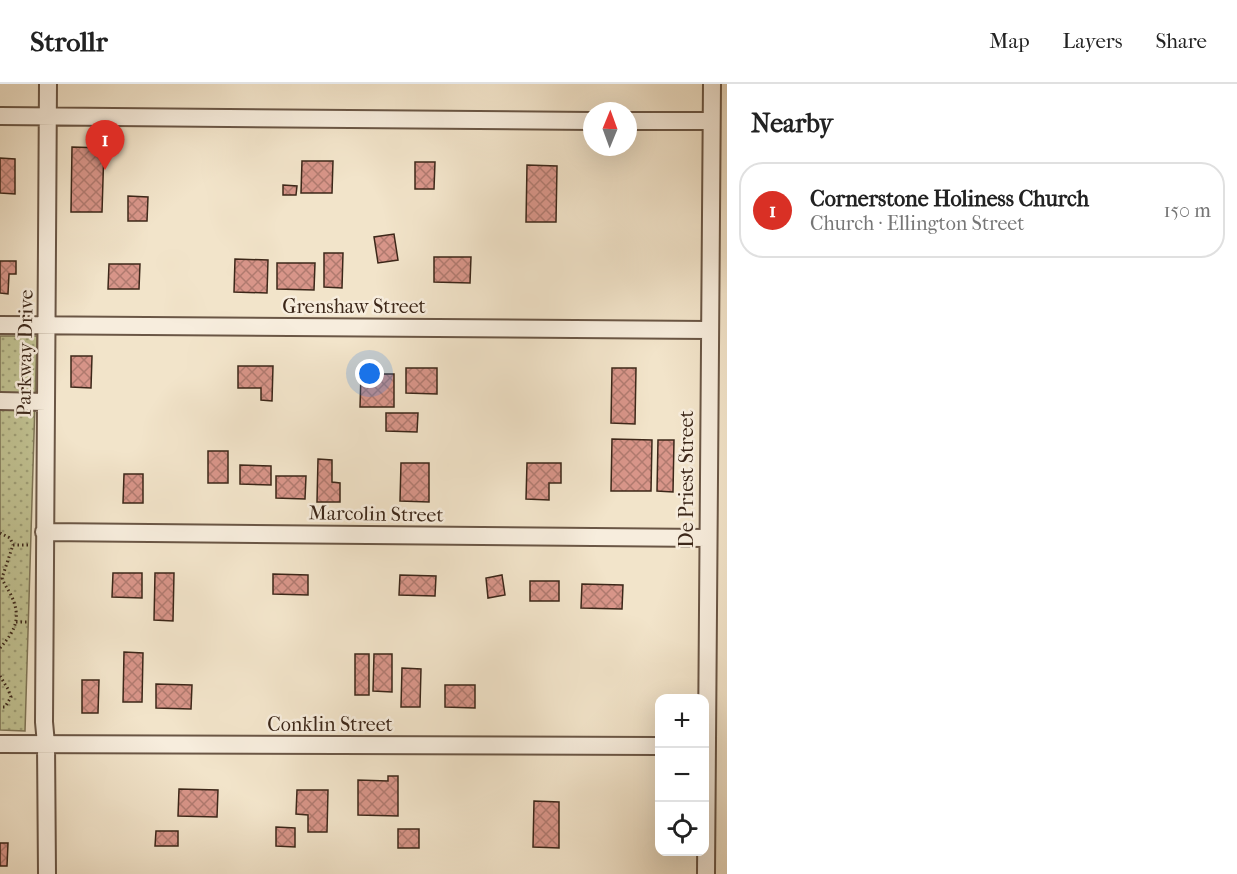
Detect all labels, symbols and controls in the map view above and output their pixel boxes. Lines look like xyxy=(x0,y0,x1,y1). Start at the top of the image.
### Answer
text: Strollr xyxy=(30,25,108,58)
text: Map xyxy=(989,29,1030,53)
text: Layers xyxy=(1063,29,1122,53)
text: Share xyxy=(1155,29,1207,53)
north arrow xyxy=(583,102,637,156)
text: Nearby xyxy=(751,108,833,139)
pin: 1 xyxy=(86,120,124,170)
text: Cornerstone Holiness Church xyxy=(810,186,1089,212)
text: 1 xyxy=(769,199,776,222)
text: 150 m xyxy=(1163,199,1211,222)
text: Church · Ellington Street xyxy=(810,212,1024,235)
street label: Parkway Drive xyxy=(12,289,38,417)
street label: Grenshaw Street xyxy=(282,295,426,318)
your location xyxy=(355,359,384,388)
street label: De Priest Street xyxy=(675,410,698,548)
street label: Marcolin Street xyxy=(308,501,444,527)
map controls xyxy=(655,694,709,856)
button: + xyxy=(655,694,709,748)
street label: Conklin Street xyxy=(267,713,393,736)
button: − xyxy=(655,748,709,802)
button: locate xyxy=(655,802,709,856)

